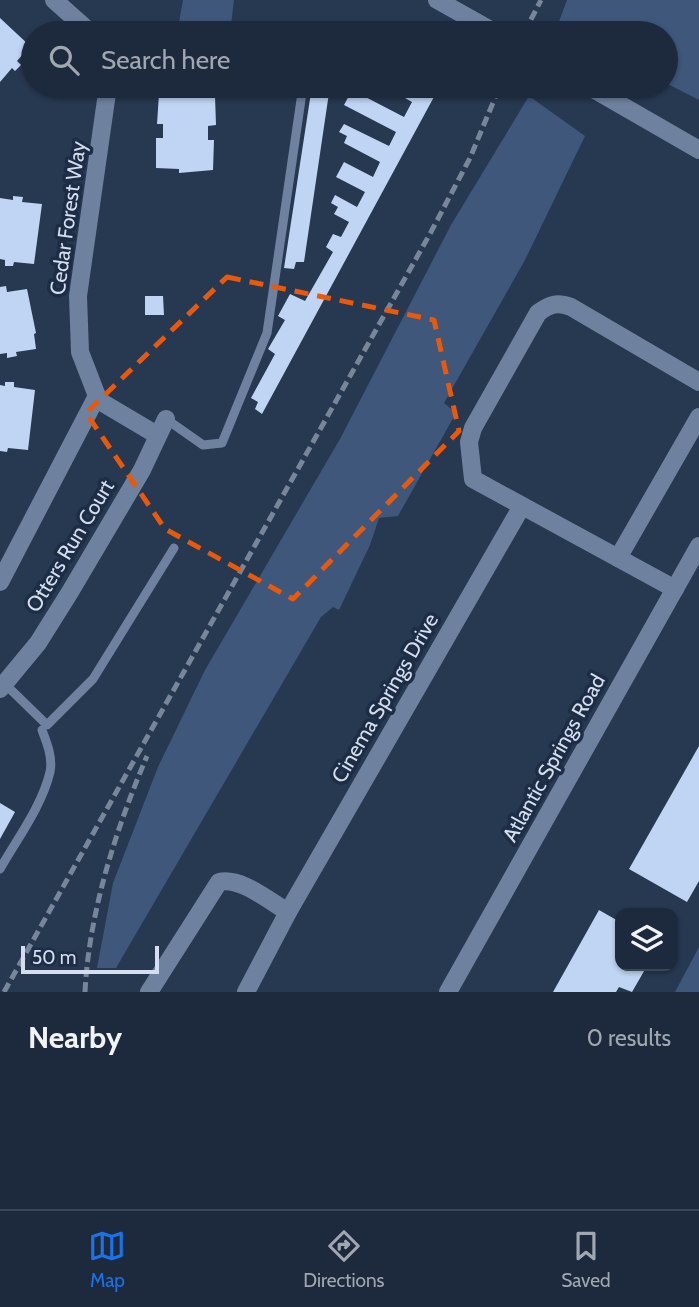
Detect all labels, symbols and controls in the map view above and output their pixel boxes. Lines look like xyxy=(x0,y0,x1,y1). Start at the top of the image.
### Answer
search box xyxy=(21,21,678,98)
icon: search xyxy=(45,41,83,79)
text: Search here xyxy=(101,44,230,76)
street label: Cedar Forest Way xyxy=(44,139,91,296)
street label: Otters Run Court xyxy=(20,475,119,616)
street label: Cinema Springs Drive xyxy=(326,608,443,787)
street label: Atlantic Springs Road xyxy=(497,670,610,846)
map controls xyxy=(615,908,678,971)
button: layers xyxy=(615,908,678,971)
scale bar xyxy=(21,943,159,975)
text: 50 m xyxy=(32,946,76,969)
text: Nearby xyxy=(28,1019,122,1056)
text: 0 results xyxy=(587,1024,671,1052)
tab: Map xyxy=(88,1227,126,1292)
tab: Directions xyxy=(303,1227,384,1292)
tab: Saved xyxy=(561,1227,611,1292)

